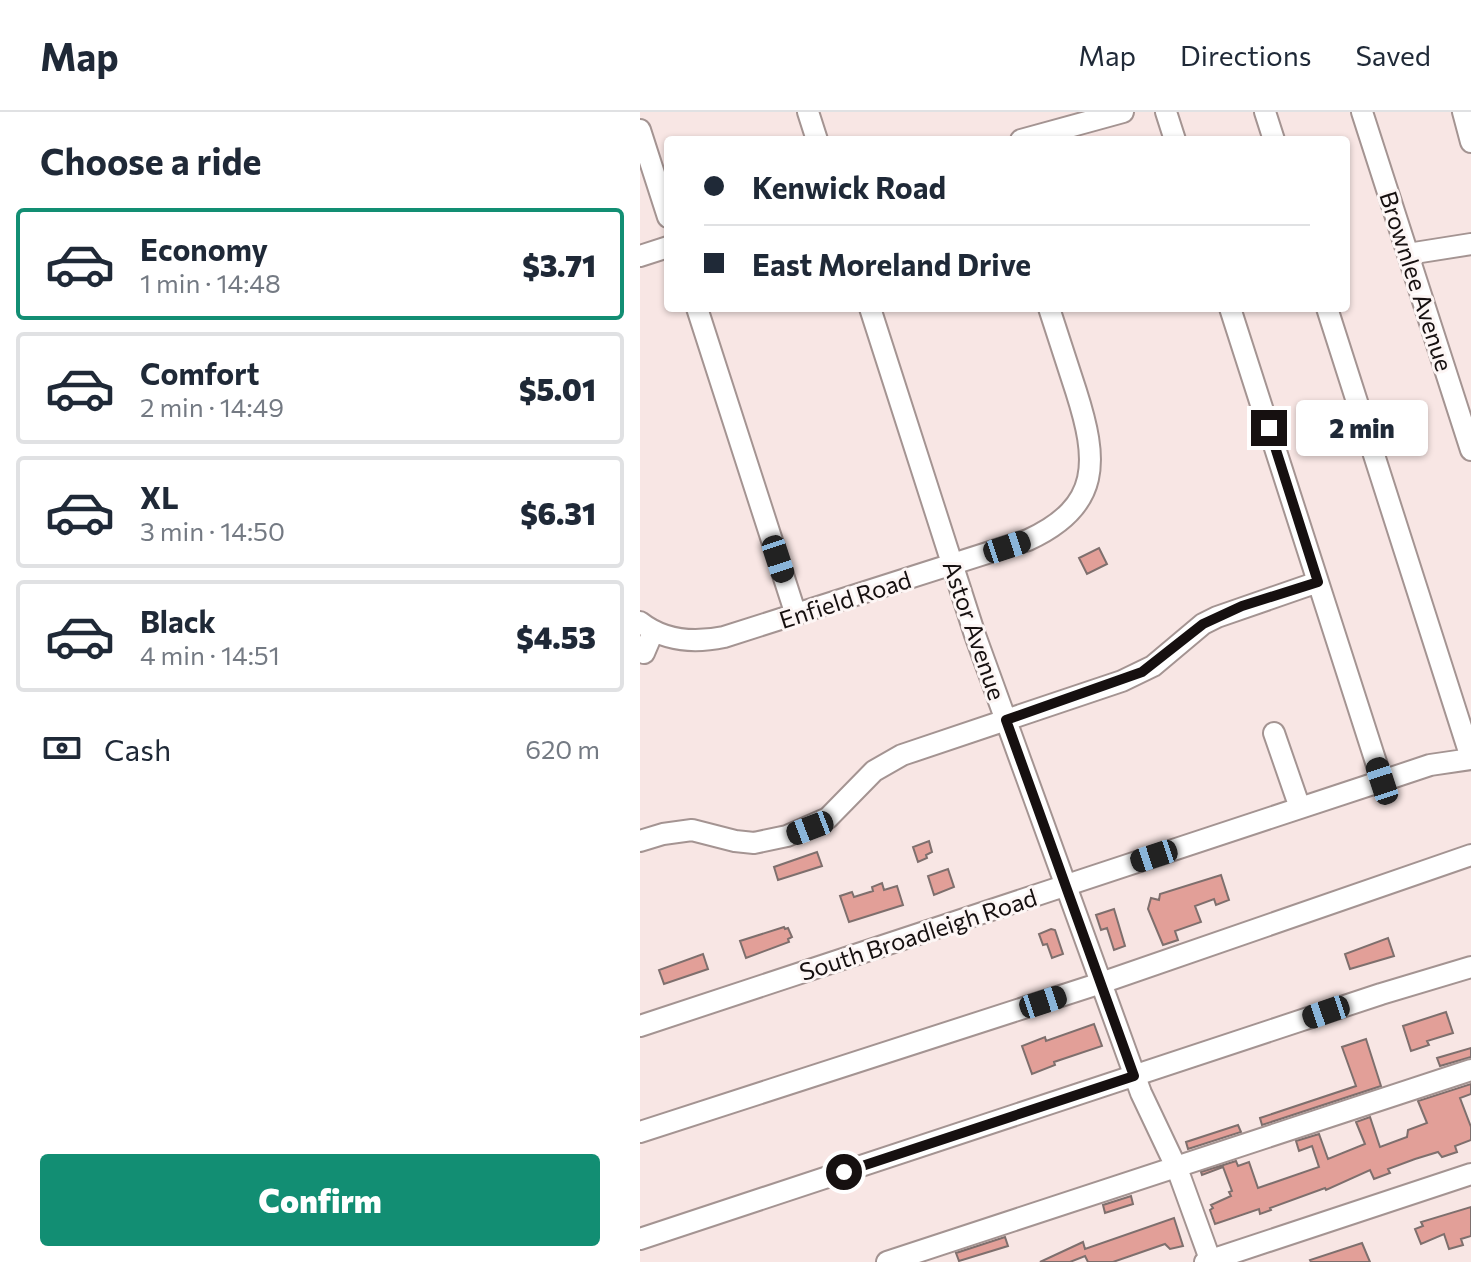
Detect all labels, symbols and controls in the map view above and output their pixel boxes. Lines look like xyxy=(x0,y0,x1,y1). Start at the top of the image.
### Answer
text: Map xyxy=(40,32,119,79)
text: Map xyxy=(1078,38,1136,72)
text: Directions xyxy=(1180,38,1311,72)
text: Saved xyxy=(1355,38,1431,72)
text: Choose a ride xyxy=(40,138,261,182)
text: Kenwick Road xyxy=(752,168,946,205)
street label: Brownlee Avenue xyxy=(1374,187,1460,375)
icon: car xyxy=(44,228,116,300)
text: Economy xyxy=(140,230,268,267)
text: East Moreland Drive xyxy=(752,245,1031,282)
text: $3.71 xyxy=(522,246,596,283)
text: 1 min · 14:48 xyxy=(140,267,281,298)
icon: car xyxy=(44,352,116,424)
text: Comfort xyxy=(140,354,259,391)
text: $5.01 xyxy=(519,370,596,407)
text: 2 min · 14:49 xyxy=(140,391,284,422)
callout: 2 min xyxy=(1297,400,1429,456)
route end xyxy=(1251,410,1287,446)
text: 2 min xyxy=(1329,412,1395,443)
icon: car xyxy=(44,476,116,548)
text: XL xyxy=(140,478,179,515)
text: $6.31 xyxy=(520,494,596,531)
text: 3 min · 14:50 xyxy=(140,515,285,546)
car xyxy=(980,528,1034,566)
car xyxy=(759,532,797,586)
street label: Astor Avenue xyxy=(938,556,1012,704)
street label: Enfield Road xyxy=(775,564,915,634)
icon: car xyxy=(44,600,116,672)
text: Black xyxy=(140,602,216,639)
text: $4.53 xyxy=(516,618,596,655)
text: 4 min · 14:51 xyxy=(140,639,280,670)
icon: cash xyxy=(40,726,84,770)
text: Cash xyxy=(104,730,171,767)
text: 620 m xyxy=(525,733,600,764)
car xyxy=(1363,754,1401,808)
car xyxy=(783,808,837,848)
car xyxy=(1127,837,1181,875)
street label: South Broadleigh Road xyxy=(796,882,1040,986)
car xyxy=(1016,983,1070,1021)
car xyxy=(1299,993,1353,1031)
button: Confirm xyxy=(40,1154,600,1246)
route start xyxy=(826,1154,862,1190)

